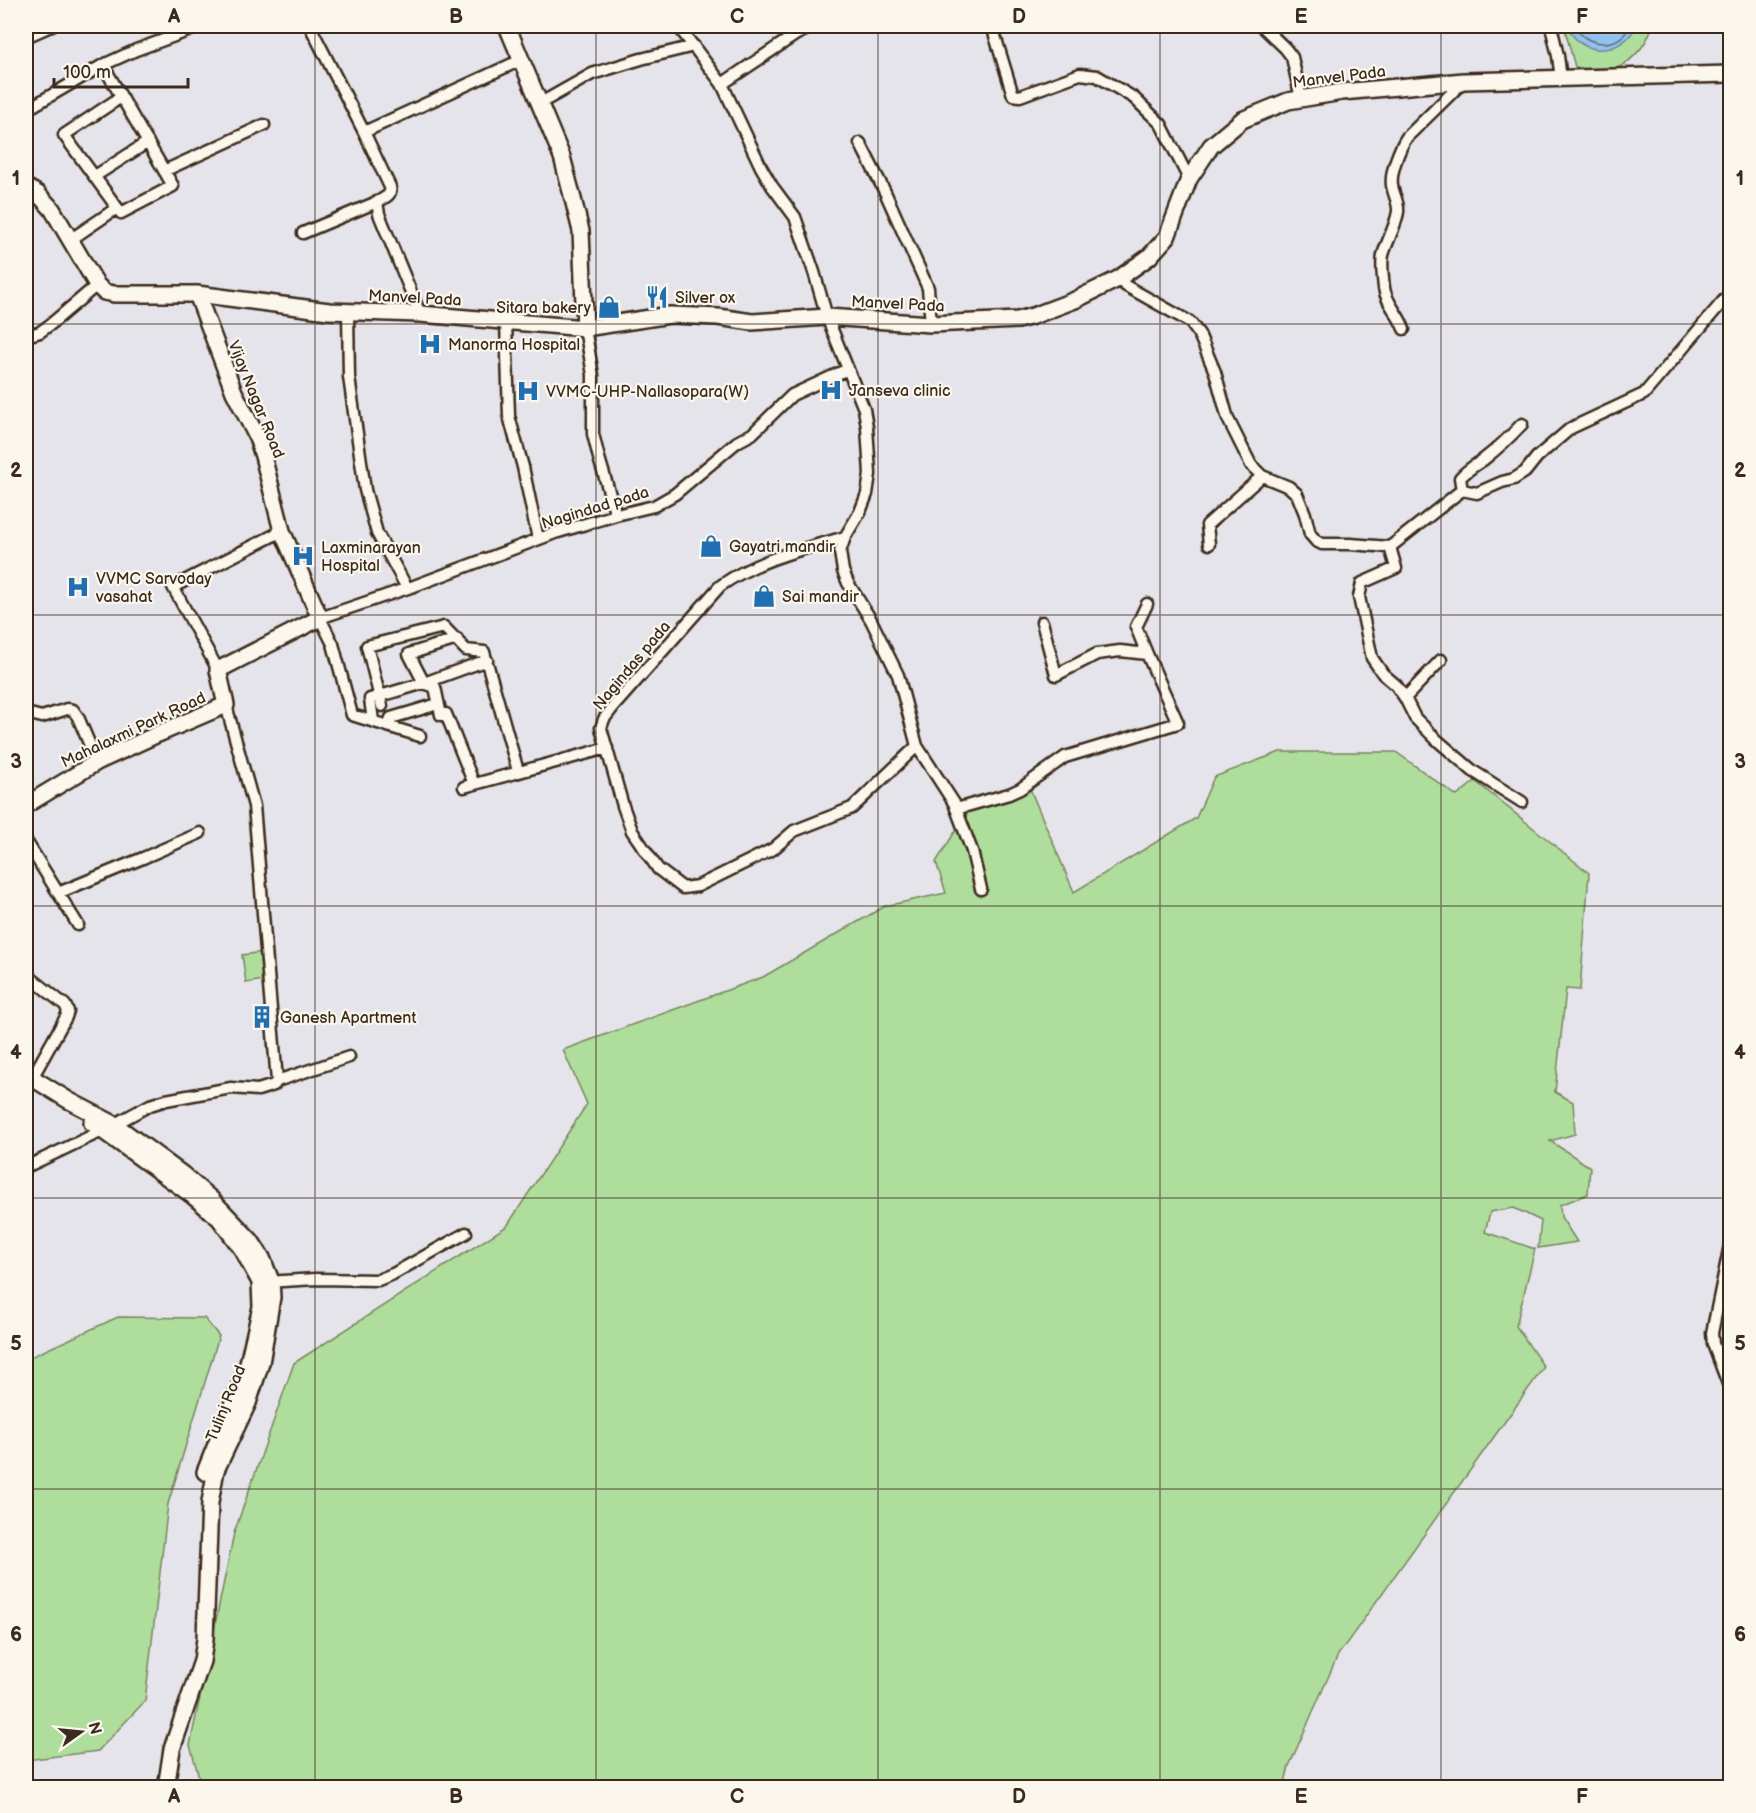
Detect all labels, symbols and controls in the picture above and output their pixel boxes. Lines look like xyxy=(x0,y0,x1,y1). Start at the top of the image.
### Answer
text: A xyxy=(167,5,181,29)
text: B xyxy=(449,5,463,29)
text: C xyxy=(730,5,744,29)
text: D xyxy=(1012,5,1026,29)
text: E xyxy=(1295,5,1308,29)
text: F xyxy=(1576,5,1588,29)
scale bar xyxy=(54,51,188,89)
text: 100 m xyxy=(63,62,111,83)
street label: Manvel Pada xyxy=(1292,62,1387,93)
text: 1 xyxy=(12,167,20,191)
text: 1 xyxy=(1736,167,1744,191)
restaurant icon: Silver ox xyxy=(644,284,670,310)
street label: Manvel Pada xyxy=(368,287,462,310)
place label: Silver ox xyxy=(675,289,736,308)
street label: Manvel Pada xyxy=(851,293,945,316)
shop icon: Sitara bakery xyxy=(596,294,622,320)
place label: Sitara bakery xyxy=(496,299,592,318)
hospital icon: Manorma Hospital xyxy=(417,331,443,357)
place label: Manorma Hospital xyxy=(448,336,580,355)
street label: Vijay Nagar Road xyxy=(223,338,288,461)
hospital icon: Janseva clinic xyxy=(818,377,844,403)
hospital icon: VVMC-UHP-Nallasopara(W) xyxy=(515,378,541,404)
place label: Janseva clinic xyxy=(849,382,950,401)
place label: VVMC-UHP-Nallasopara(W) xyxy=(546,383,749,402)
text: 2 xyxy=(10,459,22,483)
text: 2 xyxy=(1734,459,1746,483)
street label: Nagindad pada xyxy=(539,483,651,534)
shop icon: Gayatri mandir xyxy=(698,533,724,559)
place label: Gayatri mandir xyxy=(729,538,835,557)
place label: Laxminarayan Hospital xyxy=(321,539,421,576)
hospital icon: Laxminarayan Hospital xyxy=(290,543,316,569)
place label: VVMC Sarvoday vasahat xyxy=(95,570,212,607)
hospital icon: VVMC Sarvoday vasahat xyxy=(65,574,91,600)
shop icon: Sai mandir xyxy=(751,583,777,609)
place label: Sai mandir xyxy=(782,588,859,607)
street label: Nagindas pada xyxy=(589,618,675,714)
street label: Mahalaxmi Park Road xyxy=(58,689,209,772)
text: 3 xyxy=(10,750,22,774)
text: 3 xyxy=(1734,750,1746,774)
building icon: Ganesh Apartment xyxy=(249,1004,275,1030)
place label: Ganesh Apartment xyxy=(280,1009,416,1028)
text: 4 xyxy=(10,1041,22,1065)
text: 4 xyxy=(1734,1041,1746,1065)
text: 5 xyxy=(10,1332,22,1356)
text: 5 xyxy=(1734,1332,1746,1356)
street label: Tulinj Road xyxy=(203,1363,250,1444)
text: 6 xyxy=(10,1623,22,1647)
text: 6 xyxy=(1734,1623,1746,1647)
north arrow xyxy=(51,1702,111,1762)
text: N xyxy=(83,1720,105,1737)
text: A xyxy=(167,1785,181,1809)
text: B xyxy=(449,1785,463,1809)
text: C xyxy=(730,1785,744,1809)
text: D xyxy=(1012,1785,1026,1809)
text: E xyxy=(1295,1785,1308,1809)
text: F xyxy=(1576,1785,1588,1809)

